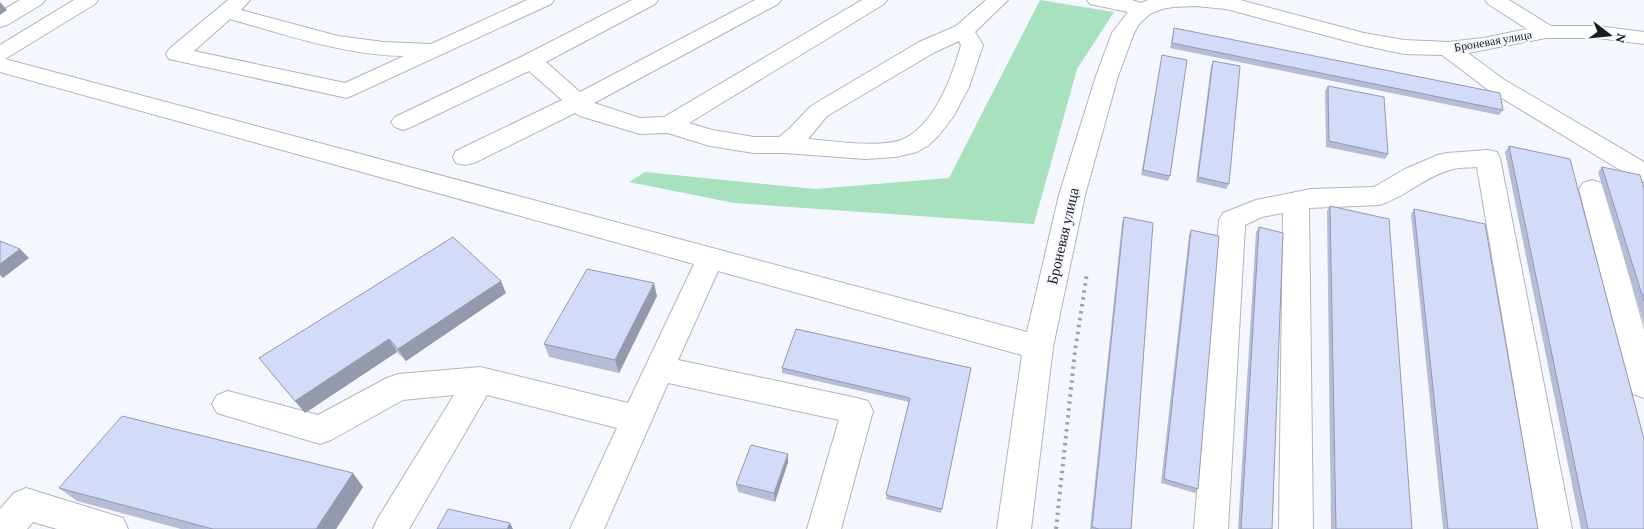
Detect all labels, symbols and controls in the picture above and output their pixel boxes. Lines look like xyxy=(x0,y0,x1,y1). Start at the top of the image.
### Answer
north arrow xyxy=(1584,10,1634,60)
street label: Броневая улица xyxy=(1453,27,1534,55)
text: N xyxy=(1612,32,1631,46)
street label: Броневая улица xyxy=(1044,186,1082,286)

